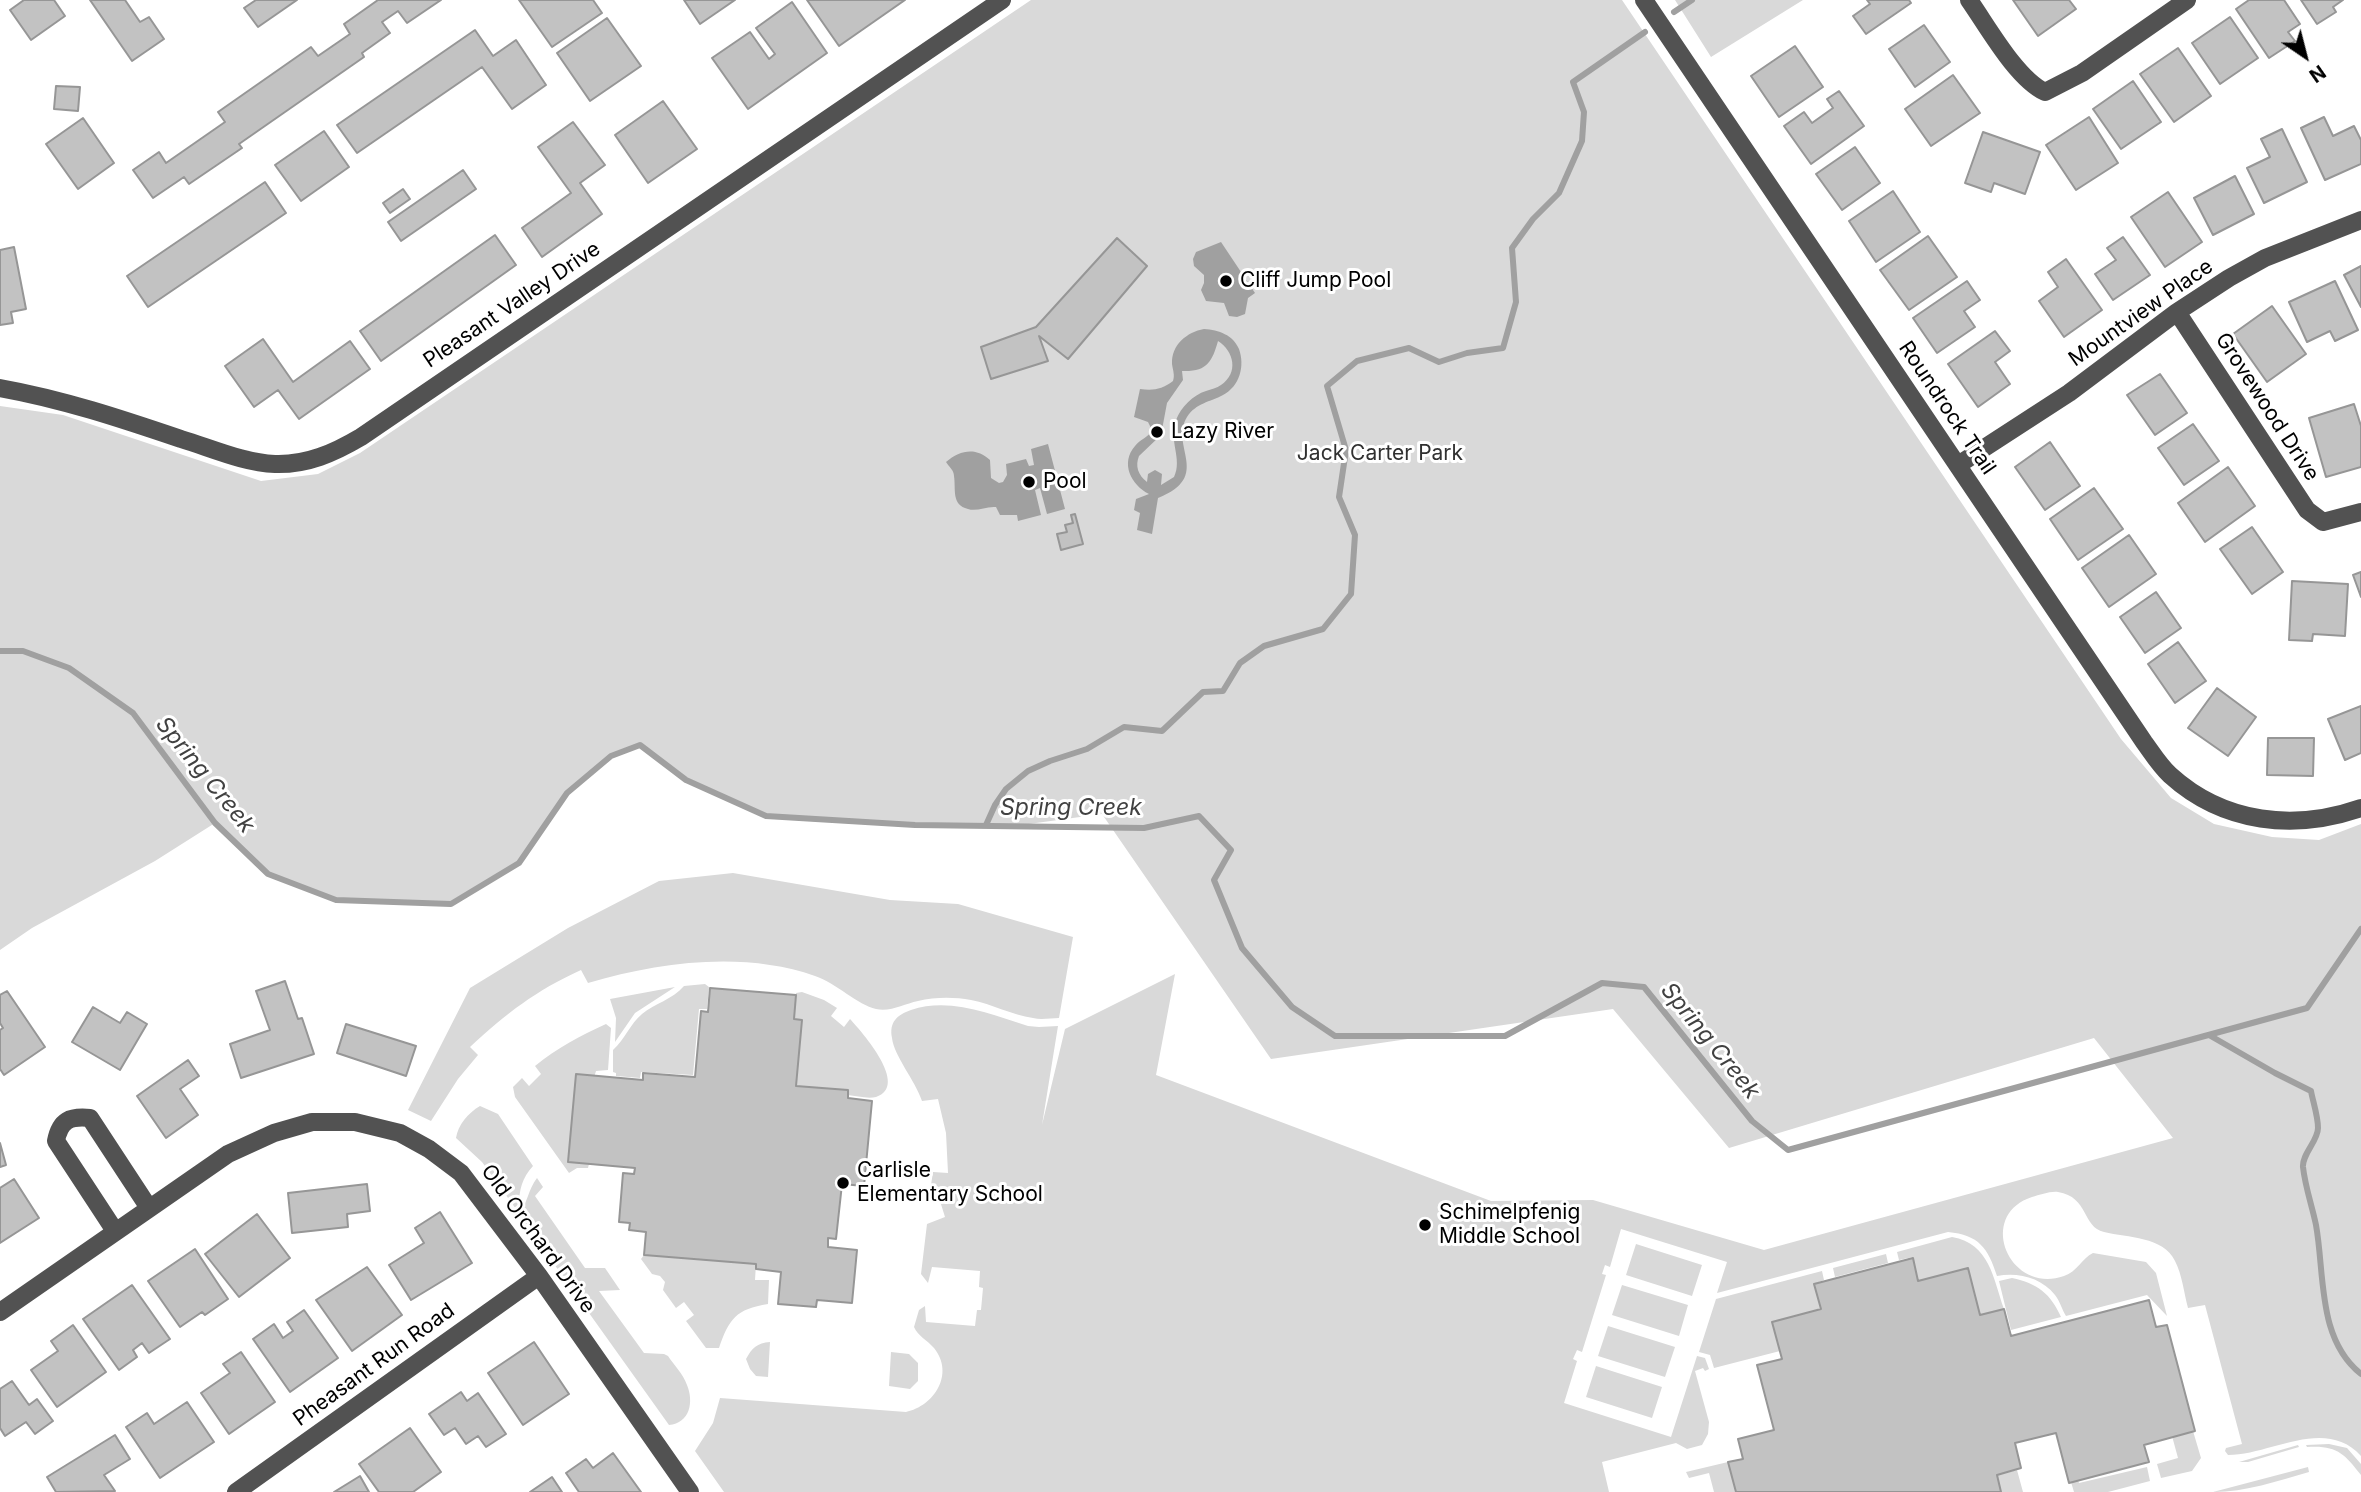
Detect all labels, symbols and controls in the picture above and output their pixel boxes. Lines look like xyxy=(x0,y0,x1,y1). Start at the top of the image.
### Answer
north arrow xyxy=(2270,21,2340,91)
text: N xyxy=(2305,60,2330,87)
street label: Pleasant Valley Drive xyxy=(419,236,605,374)
street label: Mountview Place xyxy=(2064,254,2218,372)
place label: Cliff Jump Pool xyxy=(1240,268,1391,294)
marker: Cliff Jump Pool xyxy=(1218,273,1234,289)
street label: Grovewood Drive xyxy=(2210,328,2324,486)
street label: Roundrock Trail xyxy=(1893,337,2001,479)
place label: Lazy River xyxy=(1171,419,1274,445)
marker: Lazy River xyxy=(1149,424,1165,440)
park label: Jack Carter Park xyxy=(1297,441,1463,467)
place label: Pool xyxy=(1043,469,1087,495)
marker: Pool xyxy=(1021,474,1037,490)
water label: Spring Creek xyxy=(150,711,260,839)
water label: Spring Creek xyxy=(1000,794,1142,822)
water label: Spring Creek xyxy=(1655,977,1765,1105)
place label: Carlisle Elementary School xyxy=(857,1158,1043,1208)
street label: Old Orchard Drive xyxy=(475,1160,601,1318)
marker: Carlisle Elementary School xyxy=(835,1175,851,1191)
place label: Schimelpfenig Middle School xyxy=(1439,1200,1580,1250)
marker: Schimelpfenig Middle School xyxy=(1417,1217,1433,1233)
street label: Pheasant Run Road xyxy=(289,1298,459,1432)

